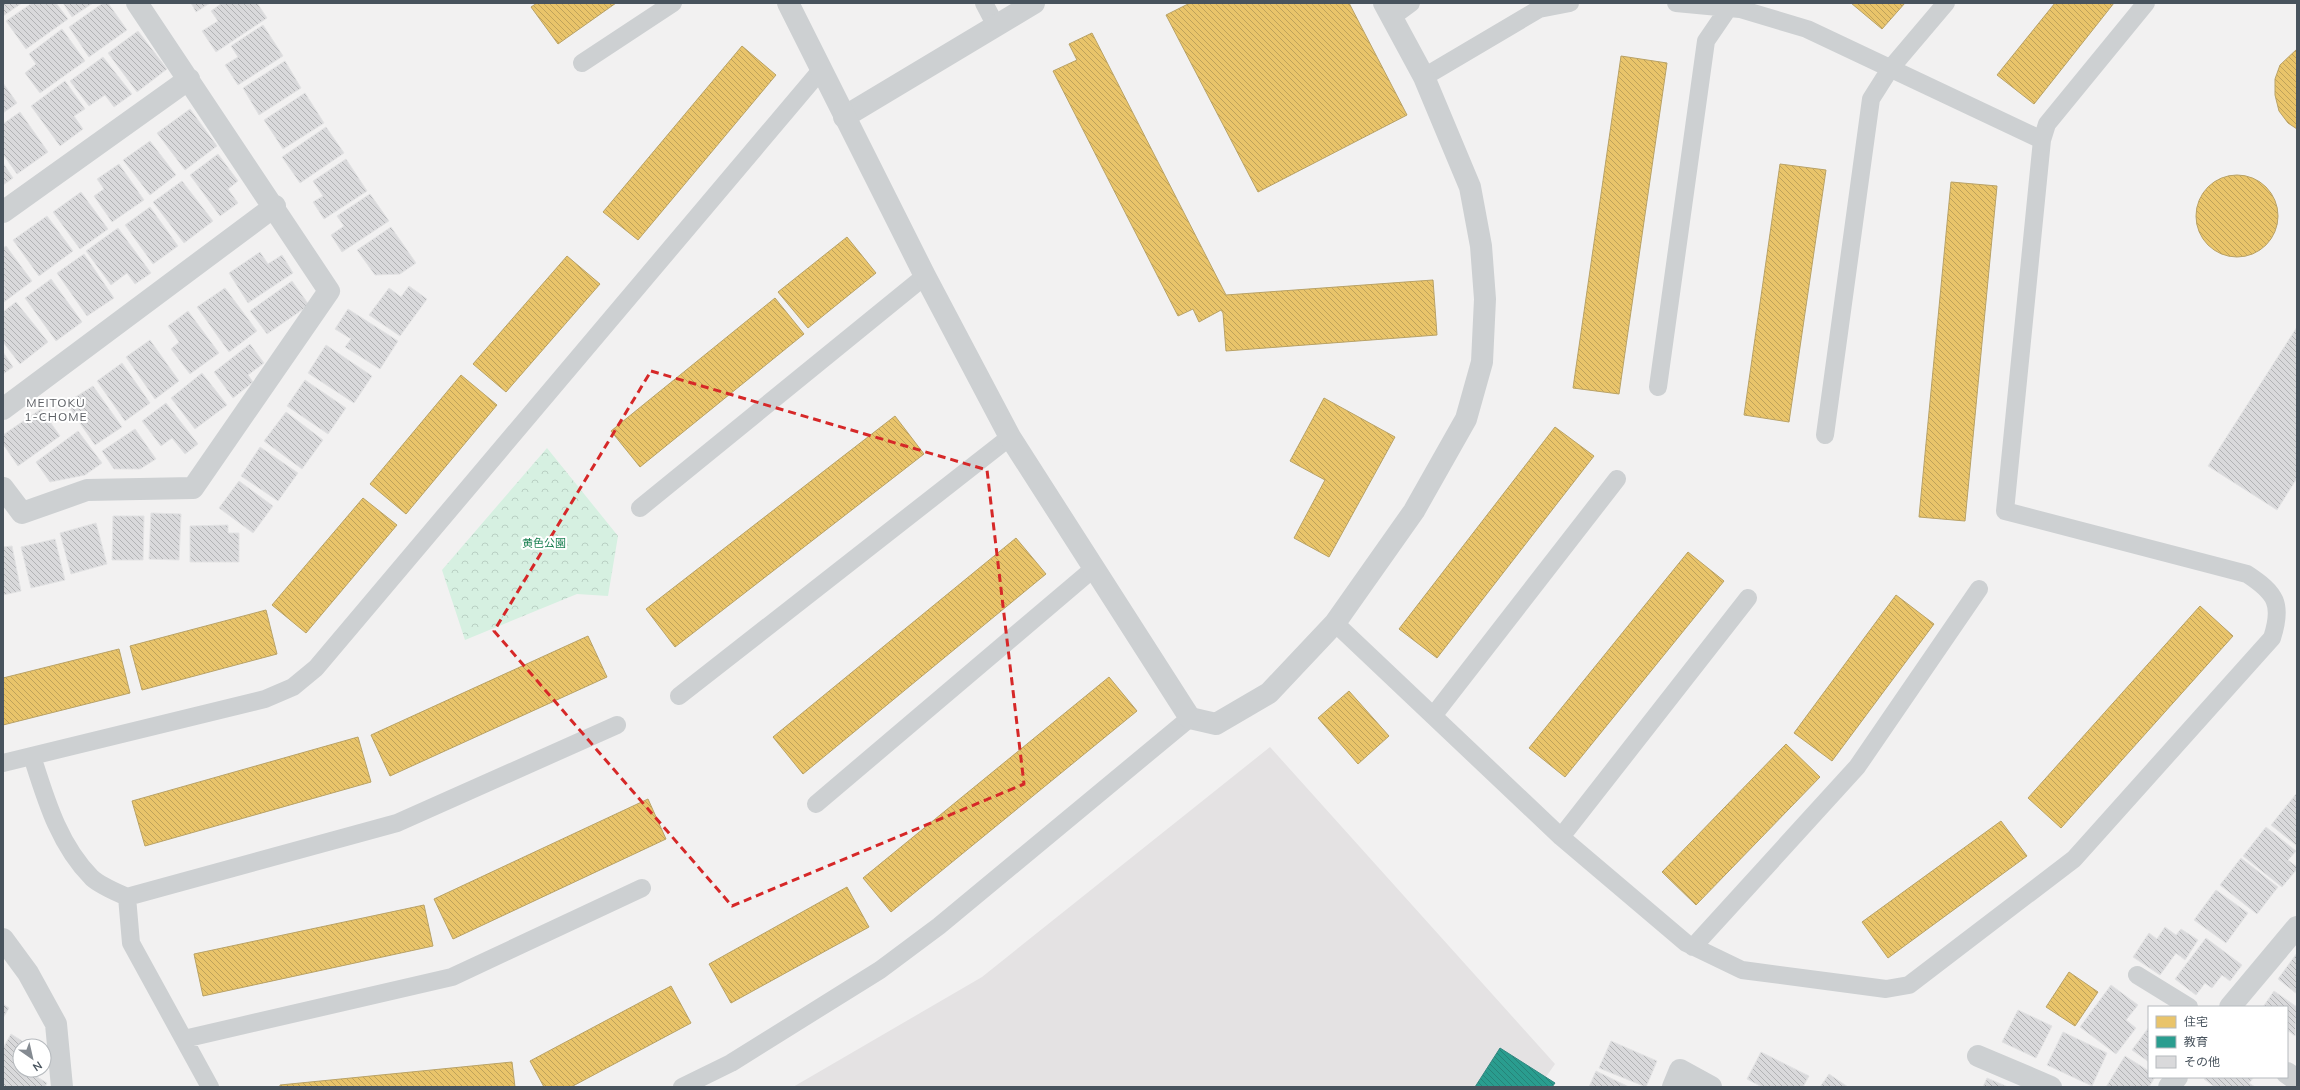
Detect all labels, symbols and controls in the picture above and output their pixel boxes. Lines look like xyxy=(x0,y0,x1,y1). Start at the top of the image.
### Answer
district label: MEITOKU 1-CHOME xyxy=(24,395,88,424)
park label: 黄色公園 xyxy=(522,536,566,550)
legend xyxy=(2148,1006,2288,1078)
text: 住宅 xyxy=(2184,1014,2208,1029)
text: 教育 xyxy=(2184,1034,2208,1049)
north arrow xyxy=(12,1038,52,1078)
text: その他 xyxy=(2184,1054,2220,1069)
text: N xyxy=(30,1058,45,1074)

